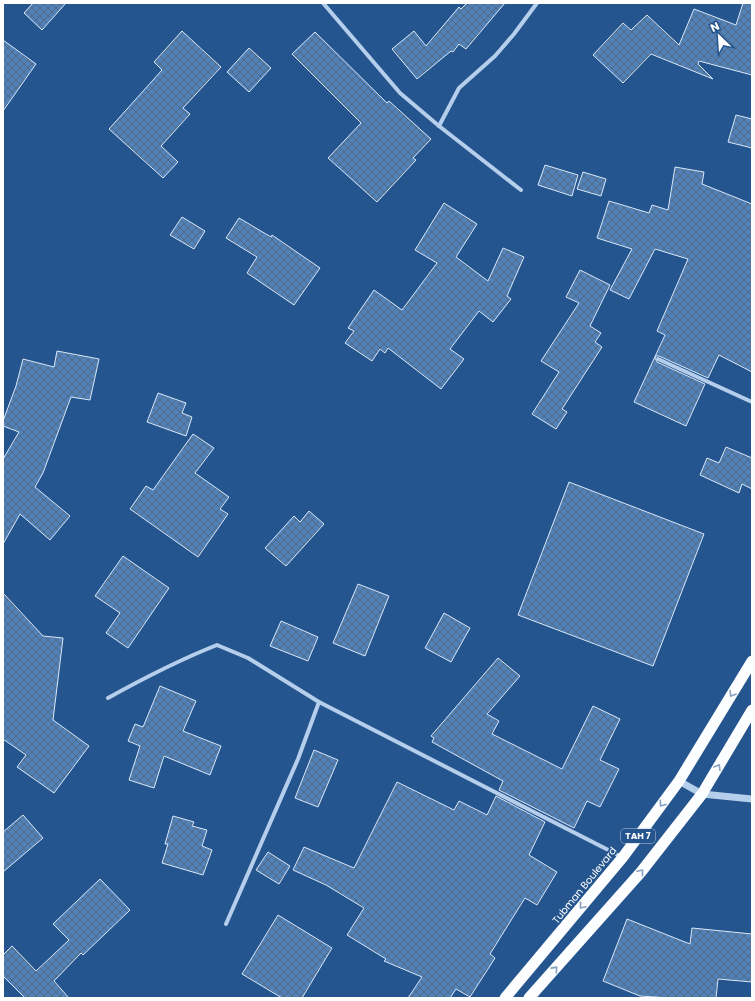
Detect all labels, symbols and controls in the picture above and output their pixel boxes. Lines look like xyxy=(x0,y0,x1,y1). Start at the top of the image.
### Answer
north arrow xyxy=(699,16,739,56)
text: N xyxy=(708,18,722,36)
one-way arrow xyxy=(729,690,736,697)
one-way arrow xyxy=(714,764,721,771)
one-way arrow xyxy=(659,800,666,807)
road number: TAH 7 xyxy=(621,829,655,843)
street label: Tubman Boulevard xyxy=(549,844,620,927)
one-way arrow xyxy=(636,869,643,876)
one-way arrow xyxy=(579,902,586,909)
one-way arrow xyxy=(550,966,557,974)

